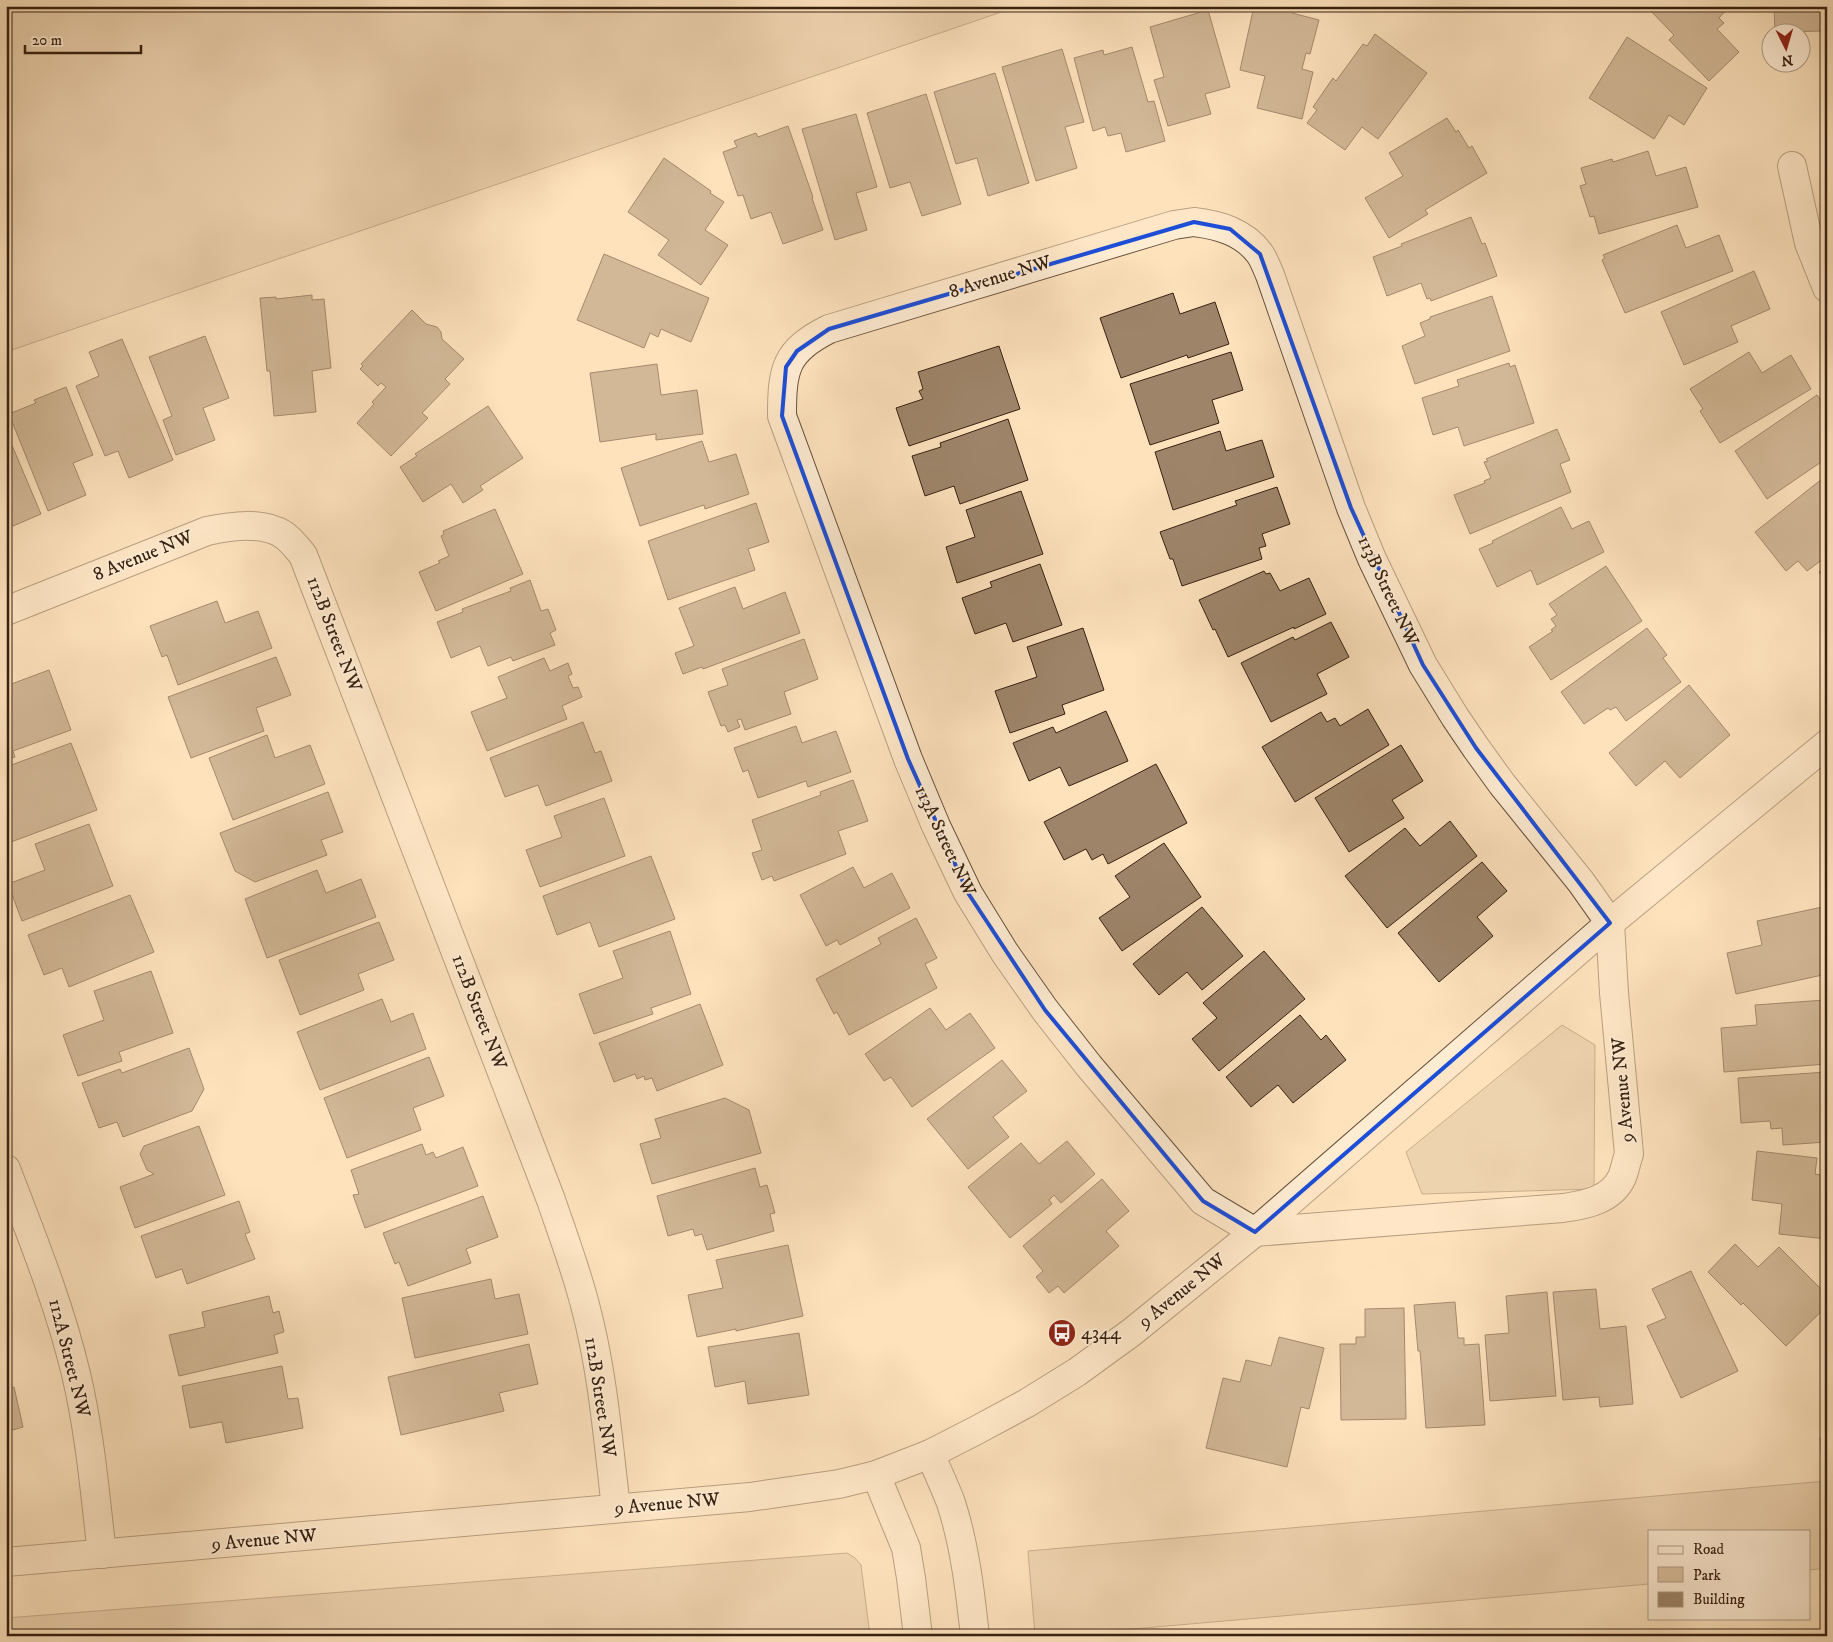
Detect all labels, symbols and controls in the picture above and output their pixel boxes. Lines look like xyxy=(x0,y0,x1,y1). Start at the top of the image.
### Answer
scale bar xyxy=(25,22,141,54)
north arrow xyxy=(1760,22,1810,72)
text: 20 m xyxy=(32,31,62,50)
text: N xyxy=(1780,50,1794,69)
street label: 8 Avenue NW xyxy=(946,250,1054,303)
street label: 8 Avenue NW xyxy=(90,525,197,586)
street label: 113B Street NW xyxy=(1352,532,1424,650)
street label: 112B Street NW xyxy=(302,573,367,695)
street label: 113A Street NW xyxy=(909,782,981,900)
street label: 112B Street NW xyxy=(447,951,512,1073)
street label: 9 Avenue NW xyxy=(1607,1036,1639,1144)
street label: 9 Avenue NW xyxy=(1133,1249,1231,1334)
street label: 112A Street NW xyxy=(43,1296,95,1420)
bus stop icon: 4344 xyxy=(1047,1318,1077,1348)
place label: 4344 xyxy=(1081,1322,1122,1345)
street label: 112B Street NW xyxy=(579,1335,621,1459)
street label: 9 Avenue NW xyxy=(613,1488,721,1520)
street label: 9 Avenue NW xyxy=(210,1524,318,1556)
legend xyxy=(1648,1530,1810,1620)
text: Road xyxy=(1693,1540,1725,1559)
text: Park xyxy=(1693,1566,1722,1585)
text: Building xyxy=(1693,1590,1745,1609)

